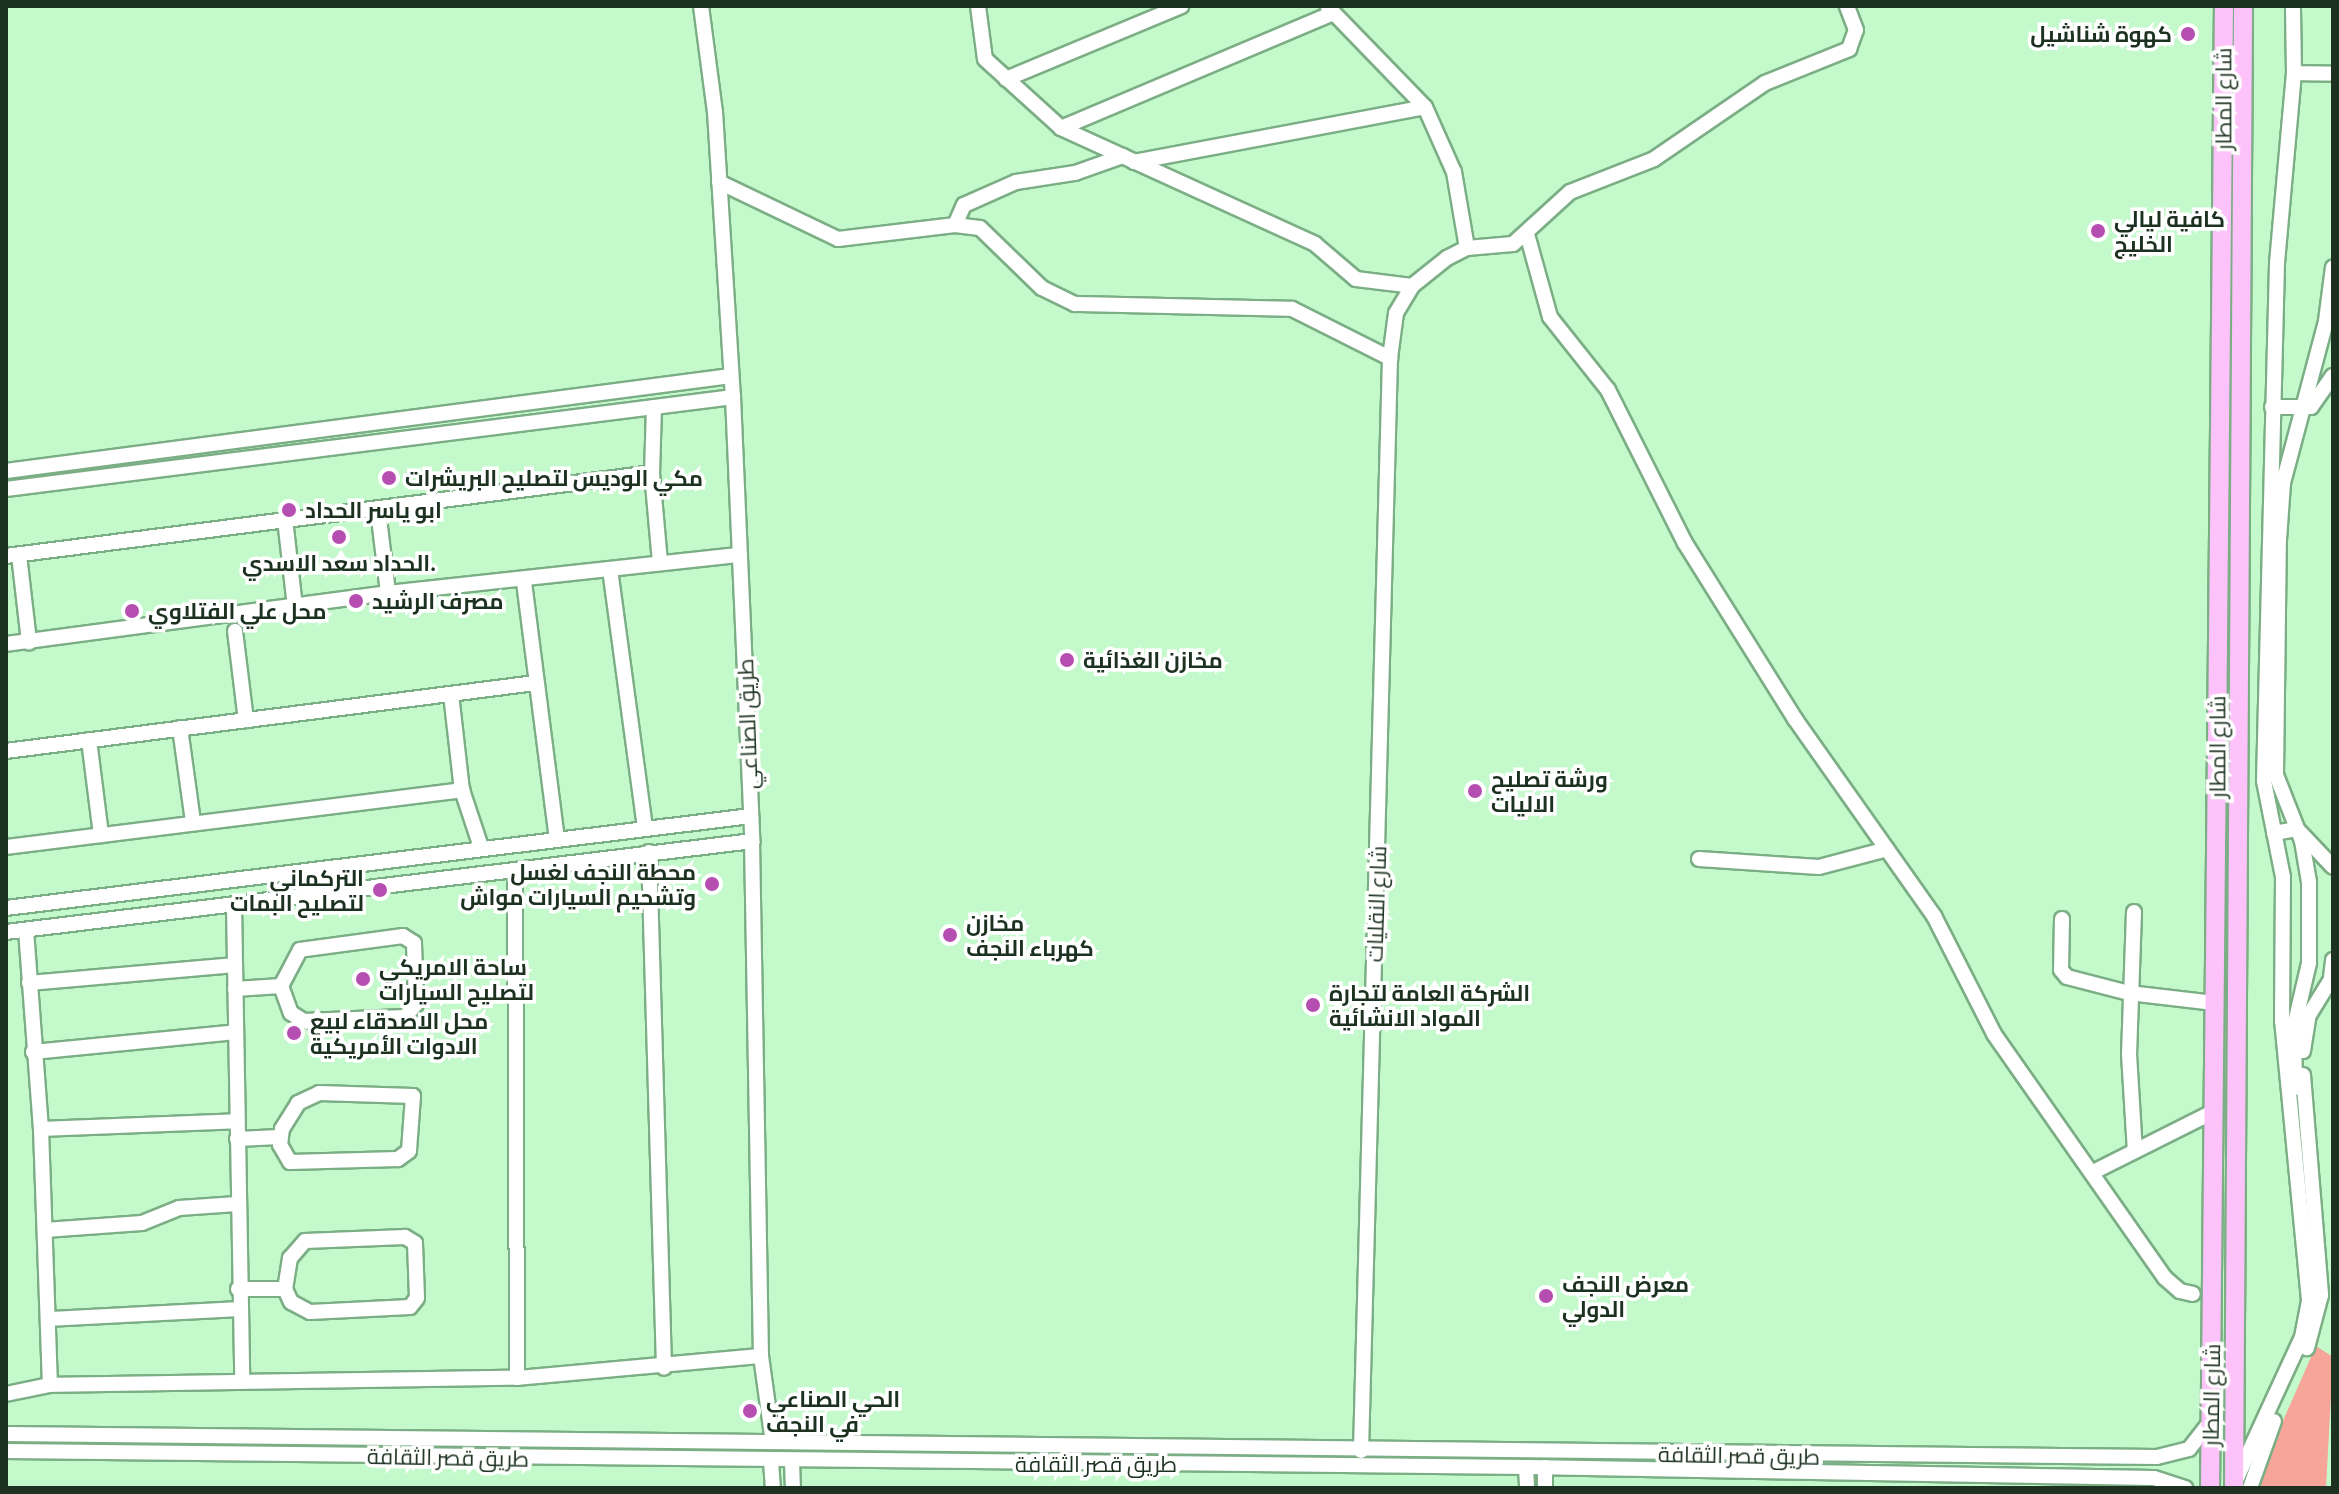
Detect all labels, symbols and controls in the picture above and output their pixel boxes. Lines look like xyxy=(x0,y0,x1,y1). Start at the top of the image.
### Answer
place label: كهوة شناشيل xyxy=(2030,21,2172,47)
marker: كهوة شناشيل xyxy=(2179,25,2197,43)
street label: شارع المطار xyxy=(2210,48,2236,150)
place label: كافية ليالي الخليج xyxy=(2114,205,2225,256)
marker: كافية ليالي الخليج xyxy=(2089,222,2107,240)
place label: مكي الوديس لتصليح البريشرات xyxy=(405,465,703,491)
marker: مكي الوديس لتصليح البريشرات xyxy=(380,469,398,487)
place label: ابو ياسر الحداد xyxy=(305,497,442,523)
marker: ابو ياسر الحداد xyxy=(280,501,298,519)
marker: الحداد سعد الاسدي. xyxy=(330,528,348,546)
place label: الحداد سعد الاسدي. xyxy=(242,550,436,576)
place label: مصرف الرشيد xyxy=(372,588,503,614)
marker: مصرف الرشيد xyxy=(347,592,365,610)
place label: محل علي الفتلاوي xyxy=(148,598,326,624)
marker: محل علي الفتلاوي xyxy=(123,602,141,620)
place label: مخازن الغذائية xyxy=(1083,647,1223,673)
marker: مخازن الغذائية xyxy=(1058,651,1076,669)
street label: طريق الصناعي xyxy=(732,658,762,790)
street label: شارع المطار xyxy=(2204,696,2230,798)
place label: ورشة تصليح الاليات xyxy=(1491,765,1608,816)
marker: ورشة تصليح الاليات xyxy=(1466,782,1484,800)
street label: شارع النقليات xyxy=(1361,845,1391,963)
place label: محطة النجف لغسل وتشحيم السيارات مواش xyxy=(460,858,696,910)
place label: التركماني لتصليح البمات xyxy=(230,864,364,916)
marker: محطة النجف لغسل وتشحيم السيارات مواش xyxy=(703,875,721,893)
marker: التركماني لتصليح البمات xyxy=(371,881,389,899)
place label: مخازن كهرباء النجف xyxy=(966,909,1094,960)
marker: مخازن كهرباء النجف xyxy=(941,926,959,944)
place label: ساحة الامريكي لتصليح السيارات xyxy=(379,953,534,1004)
marker: ساحة الامريكي لتصليح السيارات xyxy=(354,970,372,988)
place label: الشركة العامة لتجارة المواد الانشائية xyxy=(1329,979,1530,1030)
marker: الشركة العامة لتجارة المواد الانشائية xyxy=(1304,996,1322,1014)
place label: محل الاصدقاء لبيع الادوات الأمريكية xyxy=(310,1007,488,1058)
marker: محل الاصدقاء لبيع الادوات الأمريكية xyxy=(285,1024,303,1042)
place label: معرض النجف الدولي xyxy=(1562,1270,1689,1322)
marker: معرض النجف الدولي xyxy=(1537,1287,1555,1305)
street label: شارع المطار xyxy=(2197,1343,2225,1447)
place label: الحي الصناعي في النجف xyxy=(766,1385,900,1436)
marker: الحي الصناعي في النجف xyxy=(741,1402,759,1420)
street label: طريق قصر الثقافة xyxy=(1658,1440,1820,1470)
street label: طريق قصر الثقافة xyxy=(367,1442,529,1472)
street label: طريق قصر الثقافة xyxy=(1015,1451,1177,1477)

